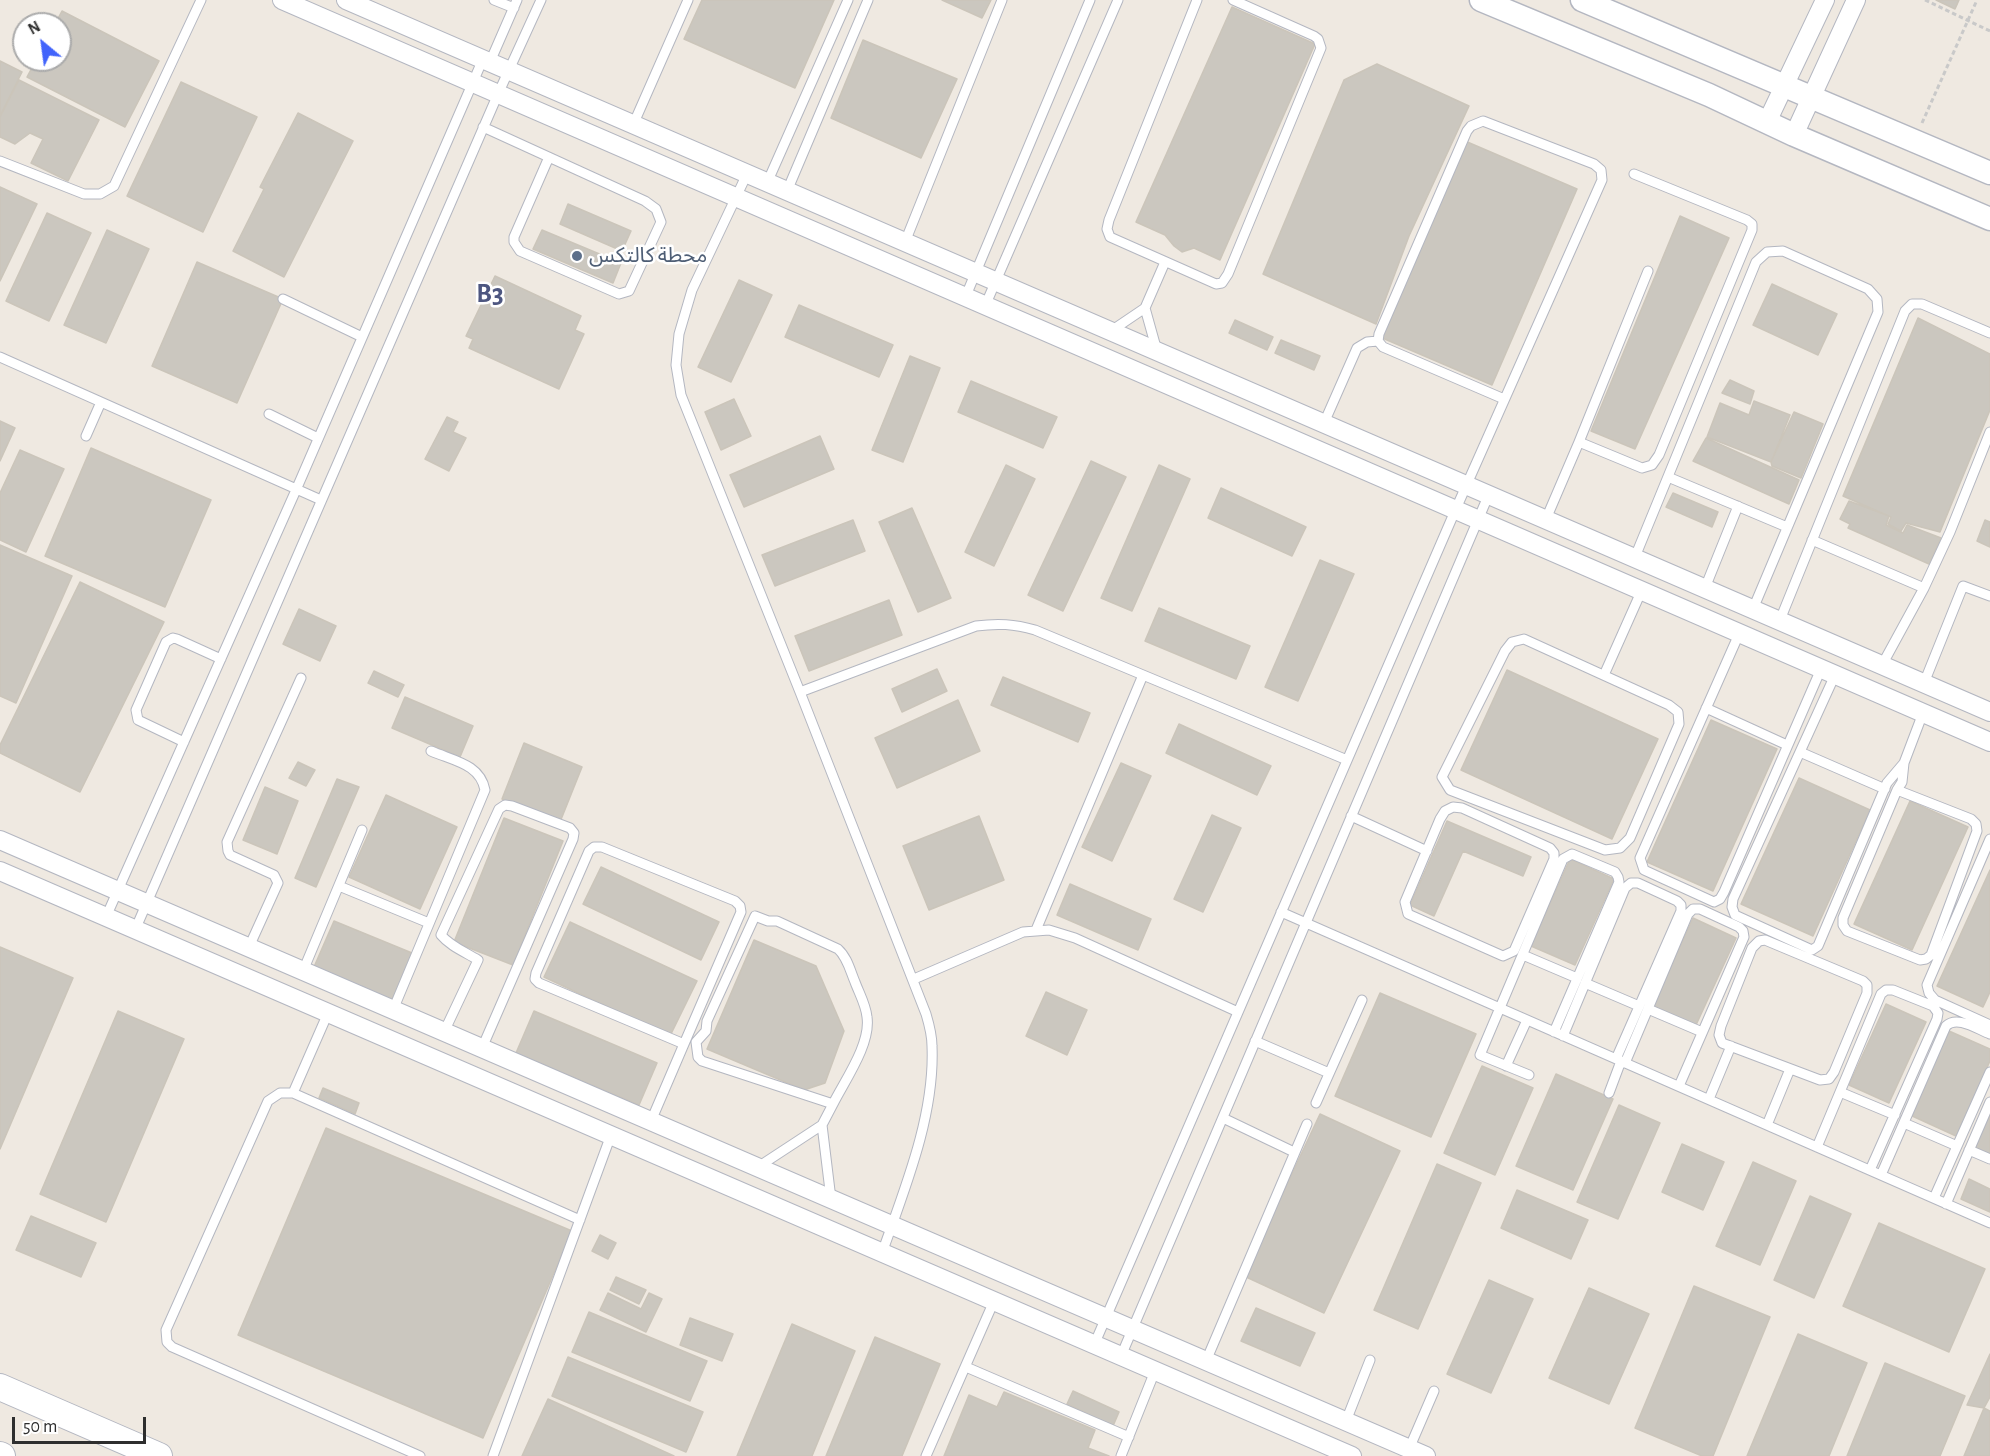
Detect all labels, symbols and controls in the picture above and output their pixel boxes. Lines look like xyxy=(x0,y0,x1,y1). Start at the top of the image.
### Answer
north arrow xyxy=(12,12,72,72)
text: N xyxy=(25,18,43,38)
place label: محطة كالتكس xyxy=(589,243,707,269)
marker: محطة كالتكس xyxy=(570,249,584,263)
district label: B3 xyxy=(476,278,504,310)
scale bar xyxy=(15,1405,148,1443)
text: 50 m xyxy=(23,1418,57,1436)

